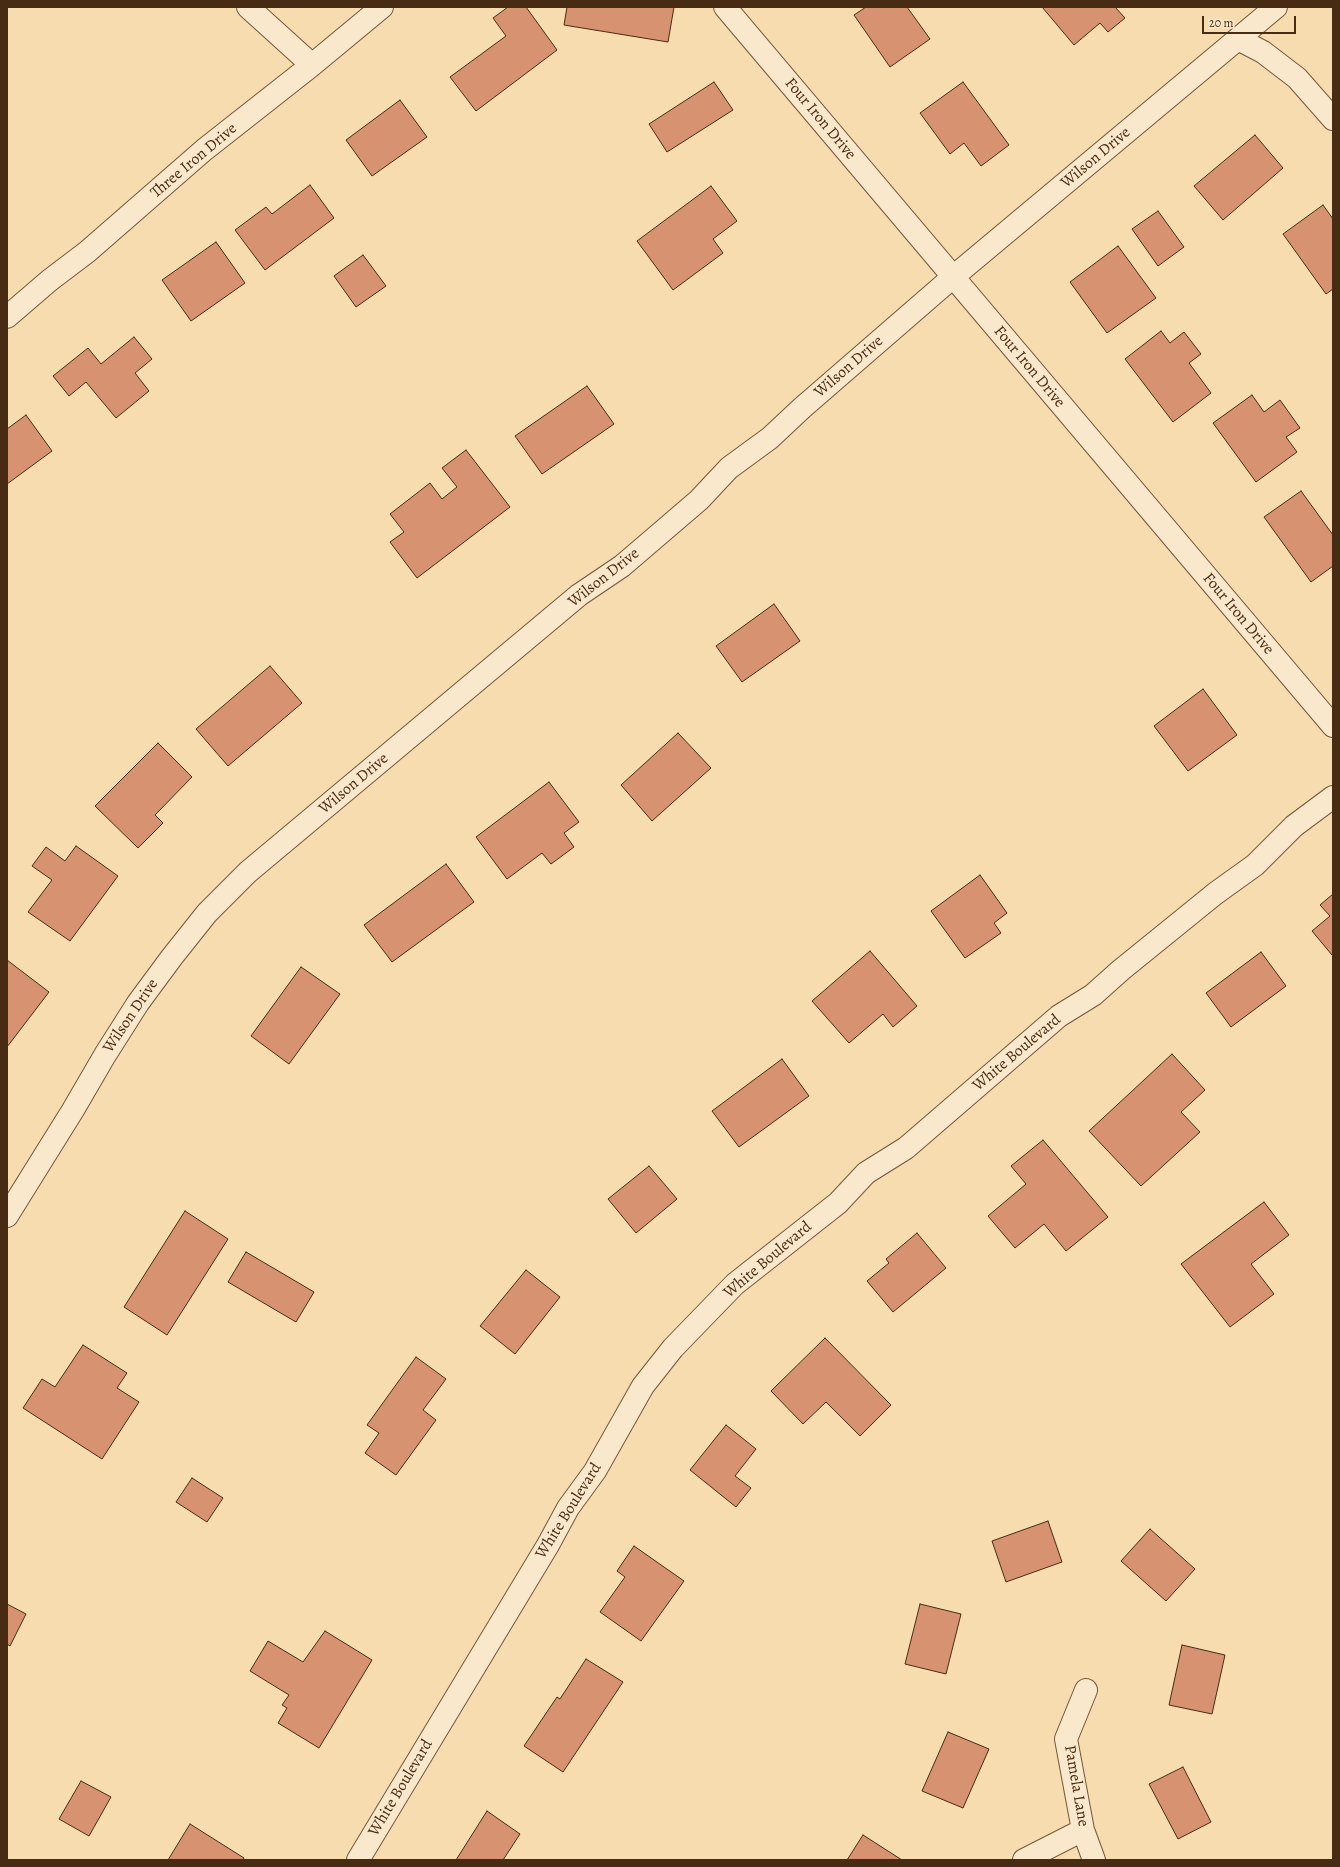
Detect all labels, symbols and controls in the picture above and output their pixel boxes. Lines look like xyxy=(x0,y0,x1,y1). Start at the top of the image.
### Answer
scale bar xyxy=(1204,8,1298,34)
text: 20 m xyxy=(1209,15,1233,31)
street label: Four Iron Drive xyxy=(780,74,860,164)
street label: Three Iron Drive xyxy=(147,119,241,203)
street label: Wilson Drive xyxy=(1057,123,1135,193)
street label: Four Iron Drive xyxy=(989,322,1069,412)
street label: Wilson Drive xyxy=(811,332,887,402)
street label: Wilson Drive xyxy=(565,544,643,612)
street label: Four Iron Drive xyxy=(1198,569,1278,659)
street label: Wilson Drive xyxy=(315,749,393,819)
street label: Wilson Drive xyxy=(99,975,163,1057)
street label: White Boulevard xyxy=(969,1010,1065,1096)
street label: White Boulevard xyxy=(720,1217,816,1303)
street label: White Boulevard xyxy=(532,1460,606,1562)
street label: White Boulevard xyxy=(365,1736,437,1840)
street label: Pamela Lane xyxy=(1059,1744,1093,1828)

